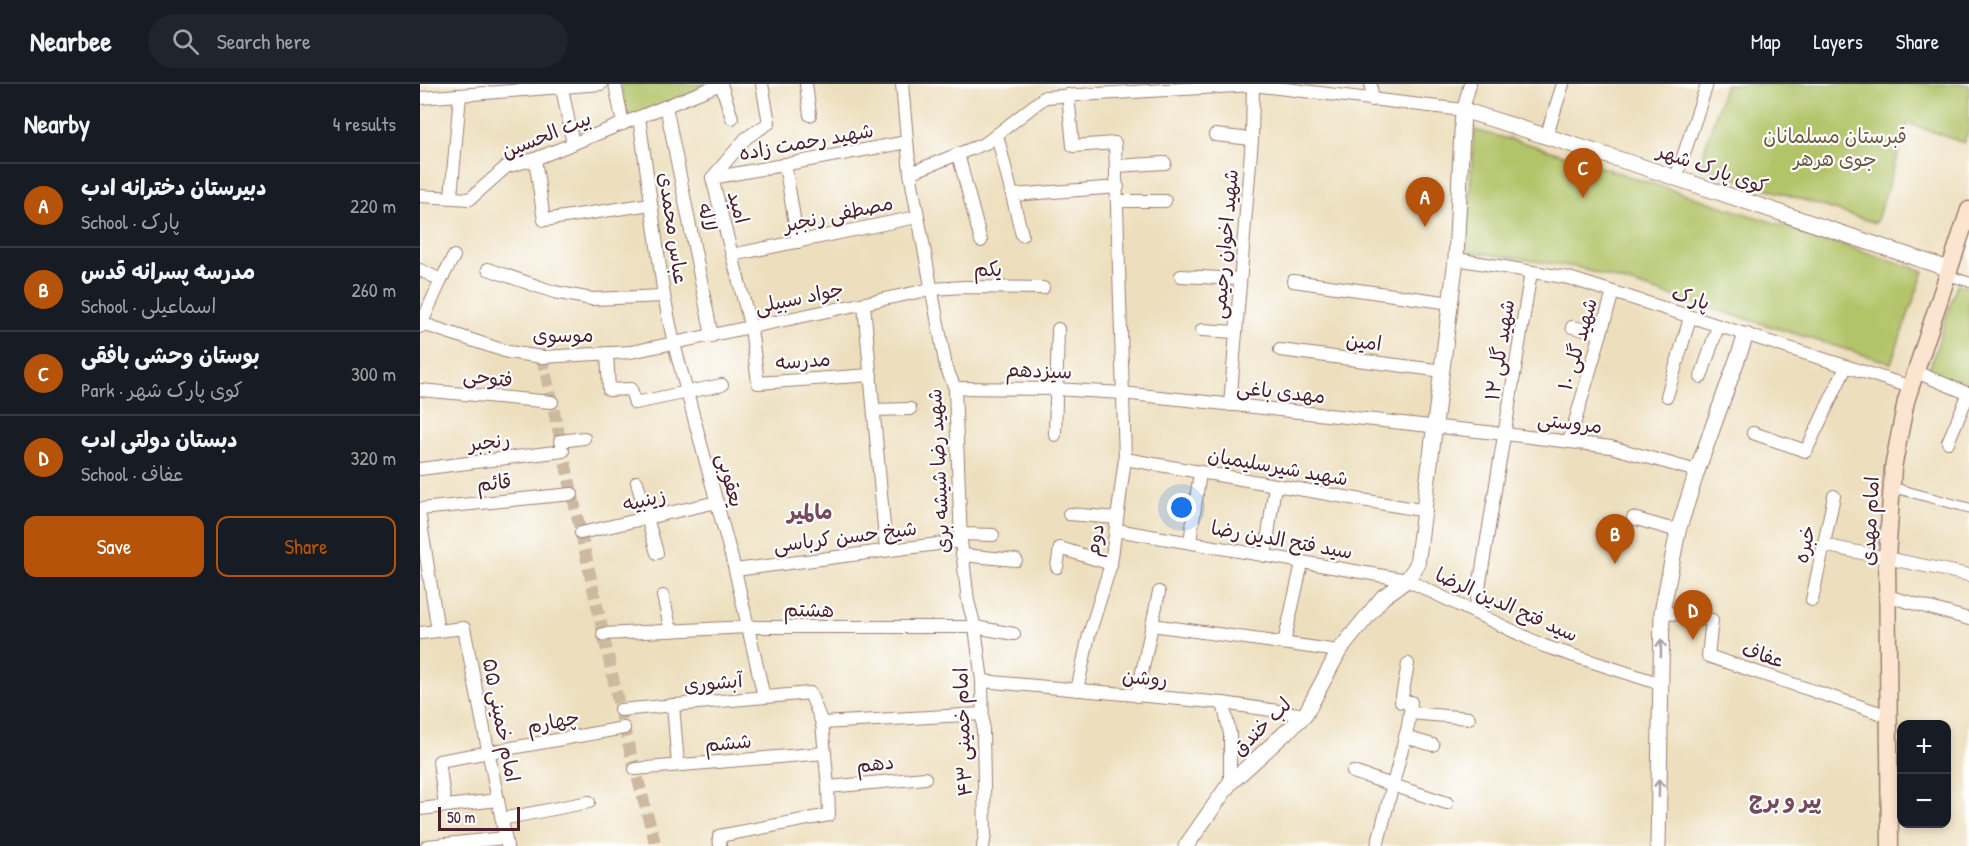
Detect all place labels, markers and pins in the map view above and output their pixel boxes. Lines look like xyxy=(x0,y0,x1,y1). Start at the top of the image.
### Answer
pin: C xyxy=(1564,148,1602,198)
pin: A xyxy=(1406,178,1444,227)
pin: B xyxy=(1596,514,1634,564)
pin: D xyxy=(1674,590,1712,640)

